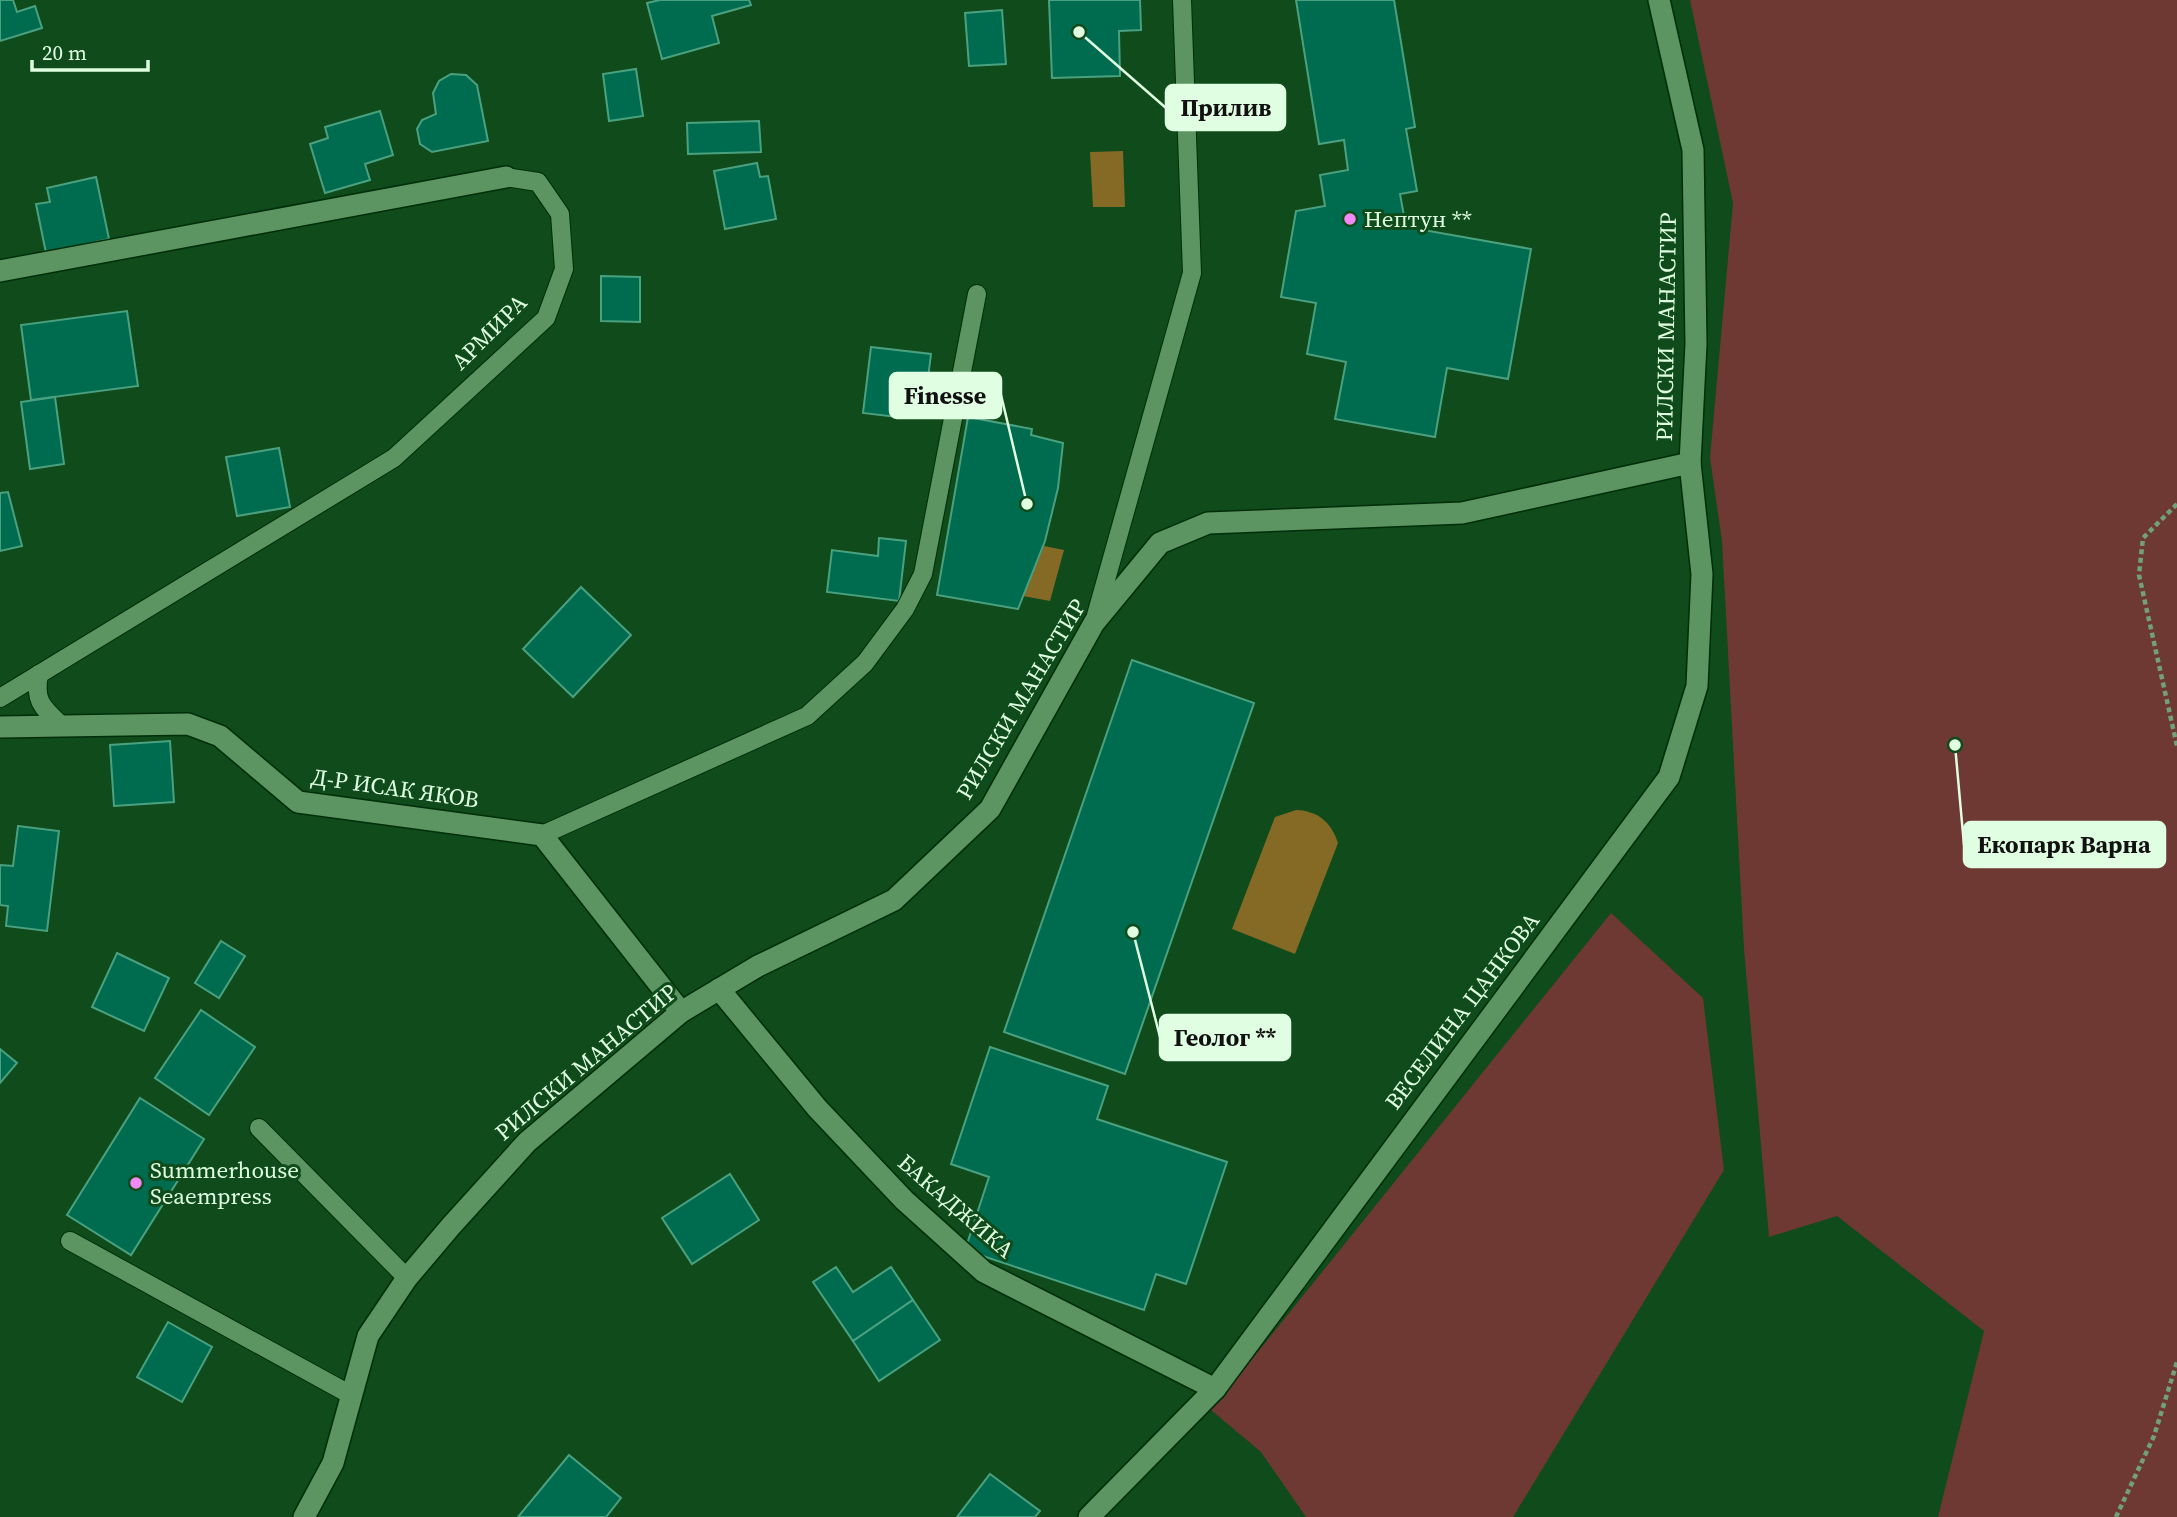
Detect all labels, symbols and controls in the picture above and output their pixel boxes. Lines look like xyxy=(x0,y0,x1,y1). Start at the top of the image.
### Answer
scale bar xyxy=(32,28,147,72)
text: 20 m xyxy=(42,38,87,67)
callout: Прилив xyxy=(1166,85,1285,130)
text: Прилив xyxy=(1181,91,1271,124)
place label: Нептун ** xyxy=(1364,203,1472,235)
marker: Нептун ** xyxy=(1342,211,1358,227)
street label: РИЛСКИ МАНАСТИР xyxy=(1648,212,1684,442)
street label: АРМИРА xyxy=(444,287,534,377)
callout: Finesse xyxy=(890,373,1001,418)
text: Finesse xyxy=(904,379,986,412)
street label: РИЛСКИ МАНАСТИР xyxy=(948,592,1094,805)
street label: Д-Р ИСАК ЯКОВ xyxy=(309,760,481,816)
callout: Екопарк Варна xyxy=(1964,822,2165,867)
text: Екопарк Варна xyxy=(1977,828,2151,861)
street label: ВЕСЕЛИНА ЦАНКОВА xyxy=(1377,905,1547,1116)
street label: РИЛСКИ МАНАСТИР xyxy=(488,976,684,1148)
callout: Геолог ** xyxy=(1160,1015,1290,1060)
text: Геолог ** xyxy=(1174,1021,1277,1054)
street label: БАКАДЖИКА xyxy=(891,1147,1022,1266)
place label: Summerhouse Seaempress xyxy=(150,1154,299,1212)
marker: Summerhouse Seaempress xyxy=(128,1175,144,1191)

